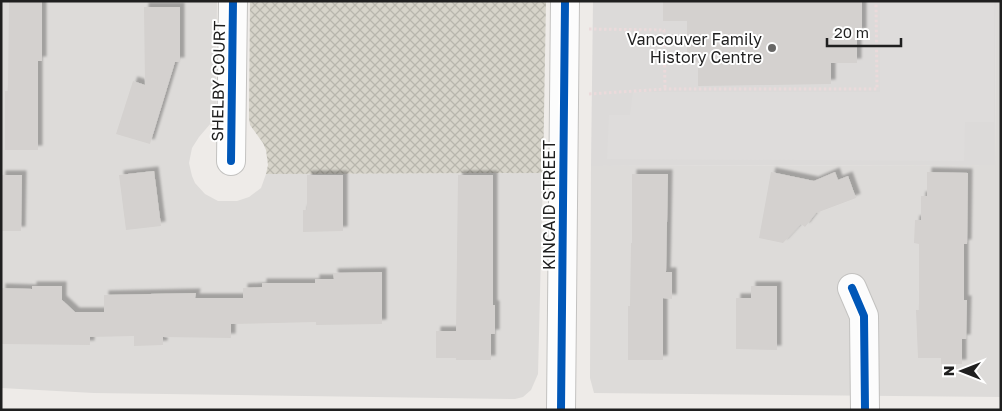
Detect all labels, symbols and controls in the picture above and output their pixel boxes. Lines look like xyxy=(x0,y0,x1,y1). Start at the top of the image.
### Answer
scale bar xyxy=(827,15,901,47)
street label: SHELBY COURT xyxy=(207,20,229,141)
text: 20 m xyxy=(834,23,869,41)
place label: Vancouver Family History Centre xyxy=(627,29,762,67)
marker: Vancouver Family History Centre xyxy=(766,42,778,54)
street label: KINCAID STREET xyxy=(539,140,559,270)
north arrow xyxy=(937,346,987,396)
text: N xyxy=(940,366,957,376)

